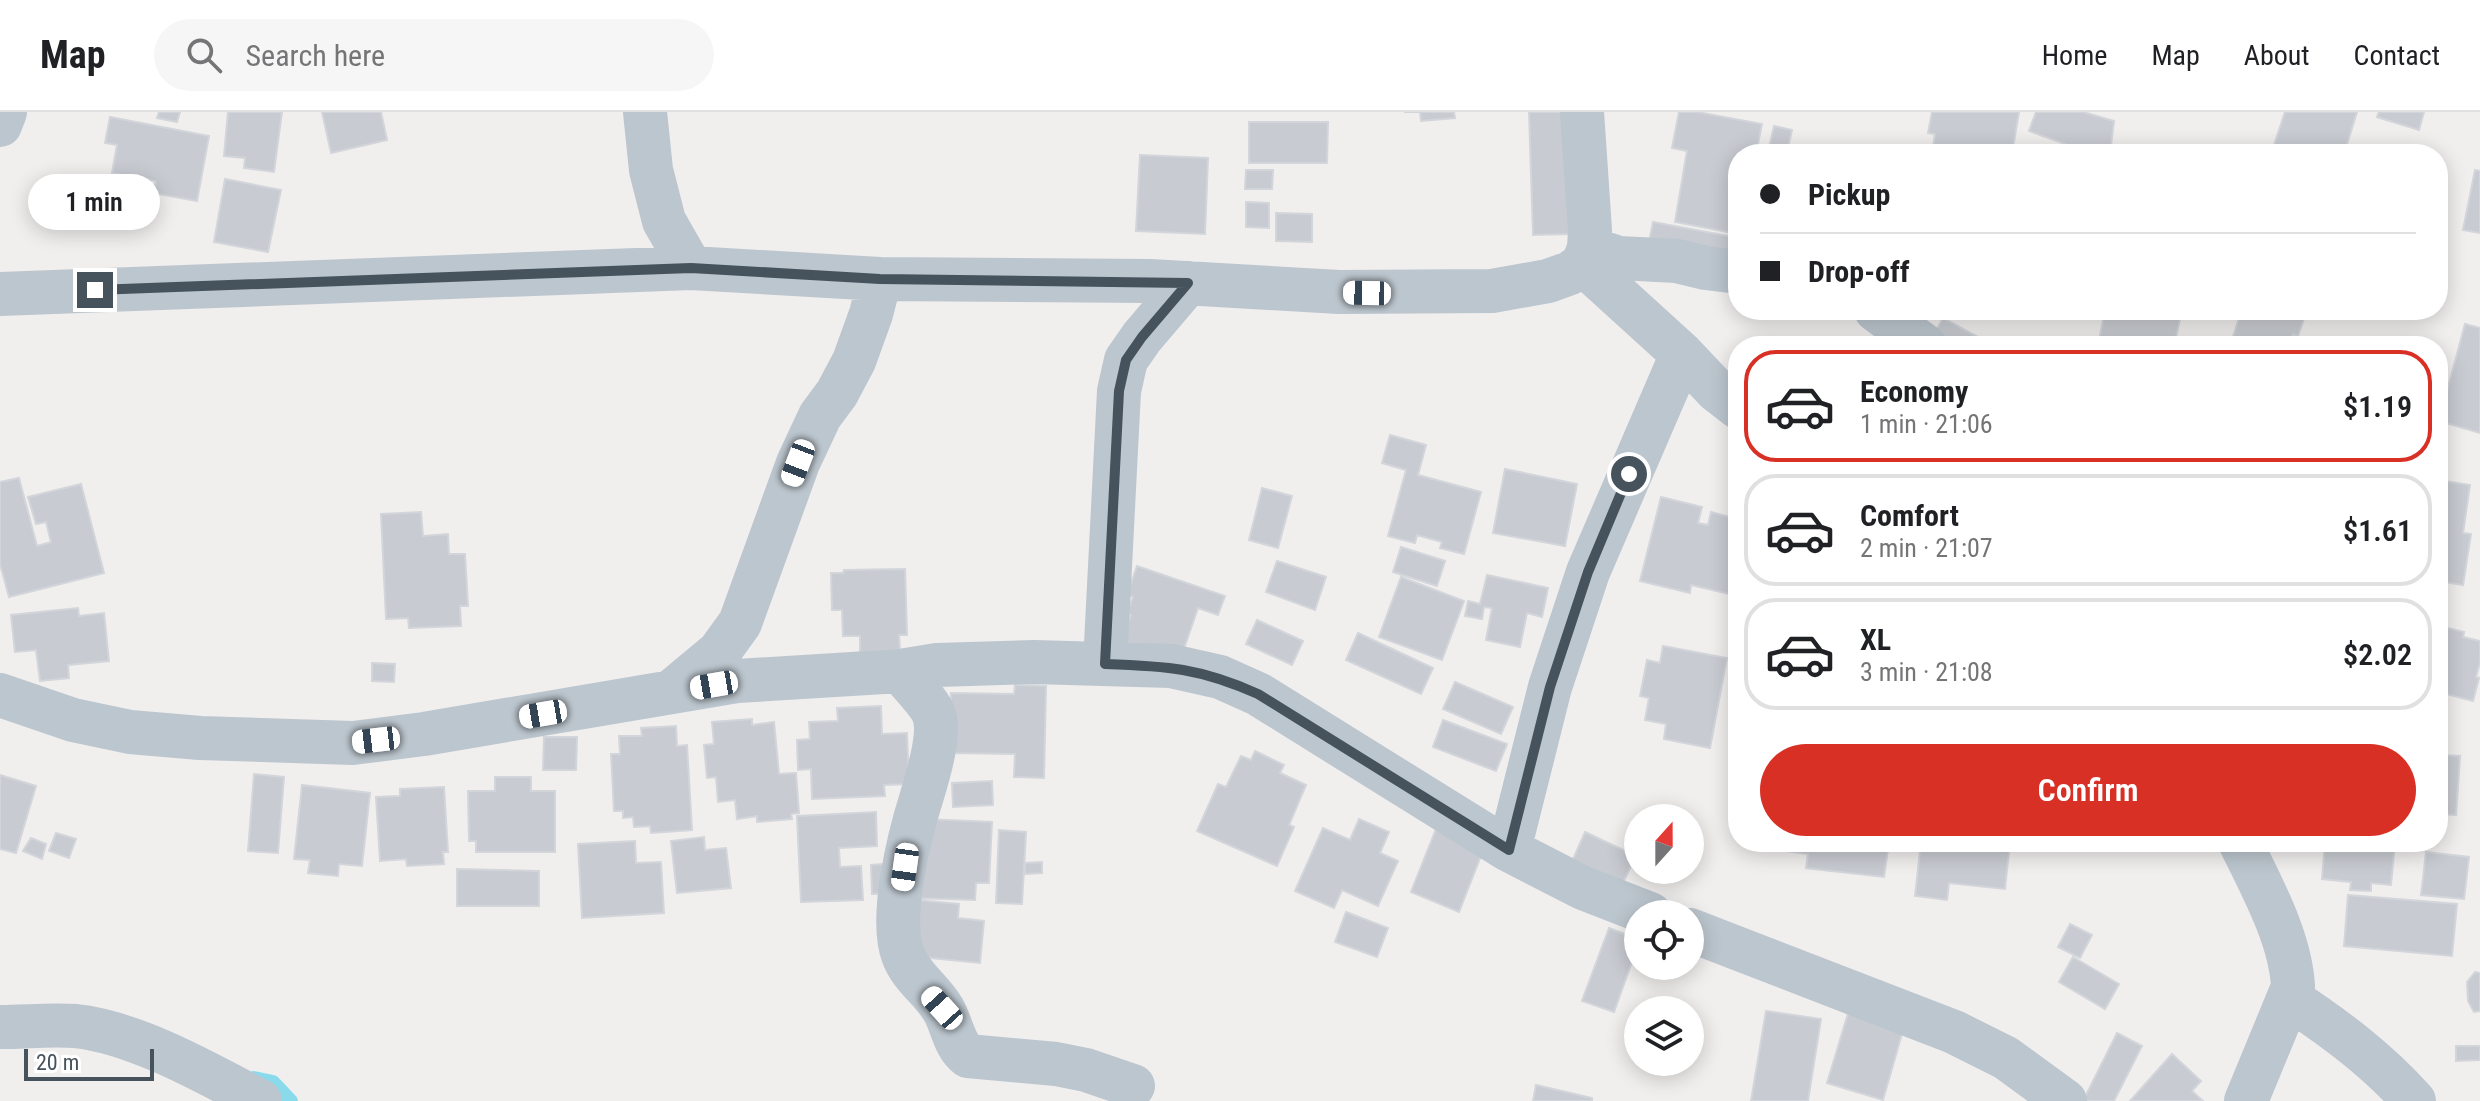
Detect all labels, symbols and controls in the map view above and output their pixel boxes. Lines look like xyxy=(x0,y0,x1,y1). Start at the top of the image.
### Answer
search box xyxy=(154,19,714,91)
text: Map xyxy=(40,33,106,77)
icon: search xyxy=(182,33,226,77)
text: Search here xyxy=(246,38,385,73)
text: Home xyxy=(2042,39,2107,72)
text: Map xyxy=(2151,39,2200,72)
text: About xyxy=(2244,39,2310,72)
text: Contact xyxy=(2354,39,2440,72)
callout: 1 min xyxy=(29,174,161,230)
text: Pickup xyxy=(1808,177,1890,212)
text: 1 min xyxy=(65,187,123,217)
text: Drop-off xyxy=(1808,254,1910,289)
route end xyxy=(77,272,113,308)
car xyxy=(1343,281,1391,305)
icon: car xyxy=(1764,370,1836,442)
text: Economy xyxy=(1860,374,1968,409)
text: $1.19 xyxy=(2343,389,2412,424)
text: 1 min · 21:06 xyxy=(1860,409,1993,439)
car xyxy=(778,436,818,490)
route start xyxy=(1611,456,1647,492)
icon: car xyxy=(1764,494,1836,566)
text: Comfort xyxy=(1860,498,1959,533)
text: $1.61 xyxy=(2343,513,2412,548)
text: 2 min · 21:07 xyxy=(1860,533,1993,563)
icon: car xyxy=(1764,618,1836,690)
text: XL xyxy=(1860,622,1891,657)
text: $2.02 xyxy=(2343,637,2412,672)
text: 3 min · 21:08 xyxy=(1860,657,1993,687)
car xyxy=(688,669,740,701)
car xyxy=(517,698,569,730)
car xyxy=(351,725,401,755)
button: Confirm xyxy=(1760,744,2416,836)
north arrow xyxy=(1624,804,1704,884)
map controls xyxy=(1624,804,1704,1076)
car xyxy=(890,842,920,892)
button: locate xyxy=(1624,900,1704,980)
car xyxy=(917,982,967,1034)
button: layers xyxy=(1624,996,1704,1076)
scale bar xyxy=(24,1045,154,1081)
text: 20 m xyxy=(36,1050,79,1075)

